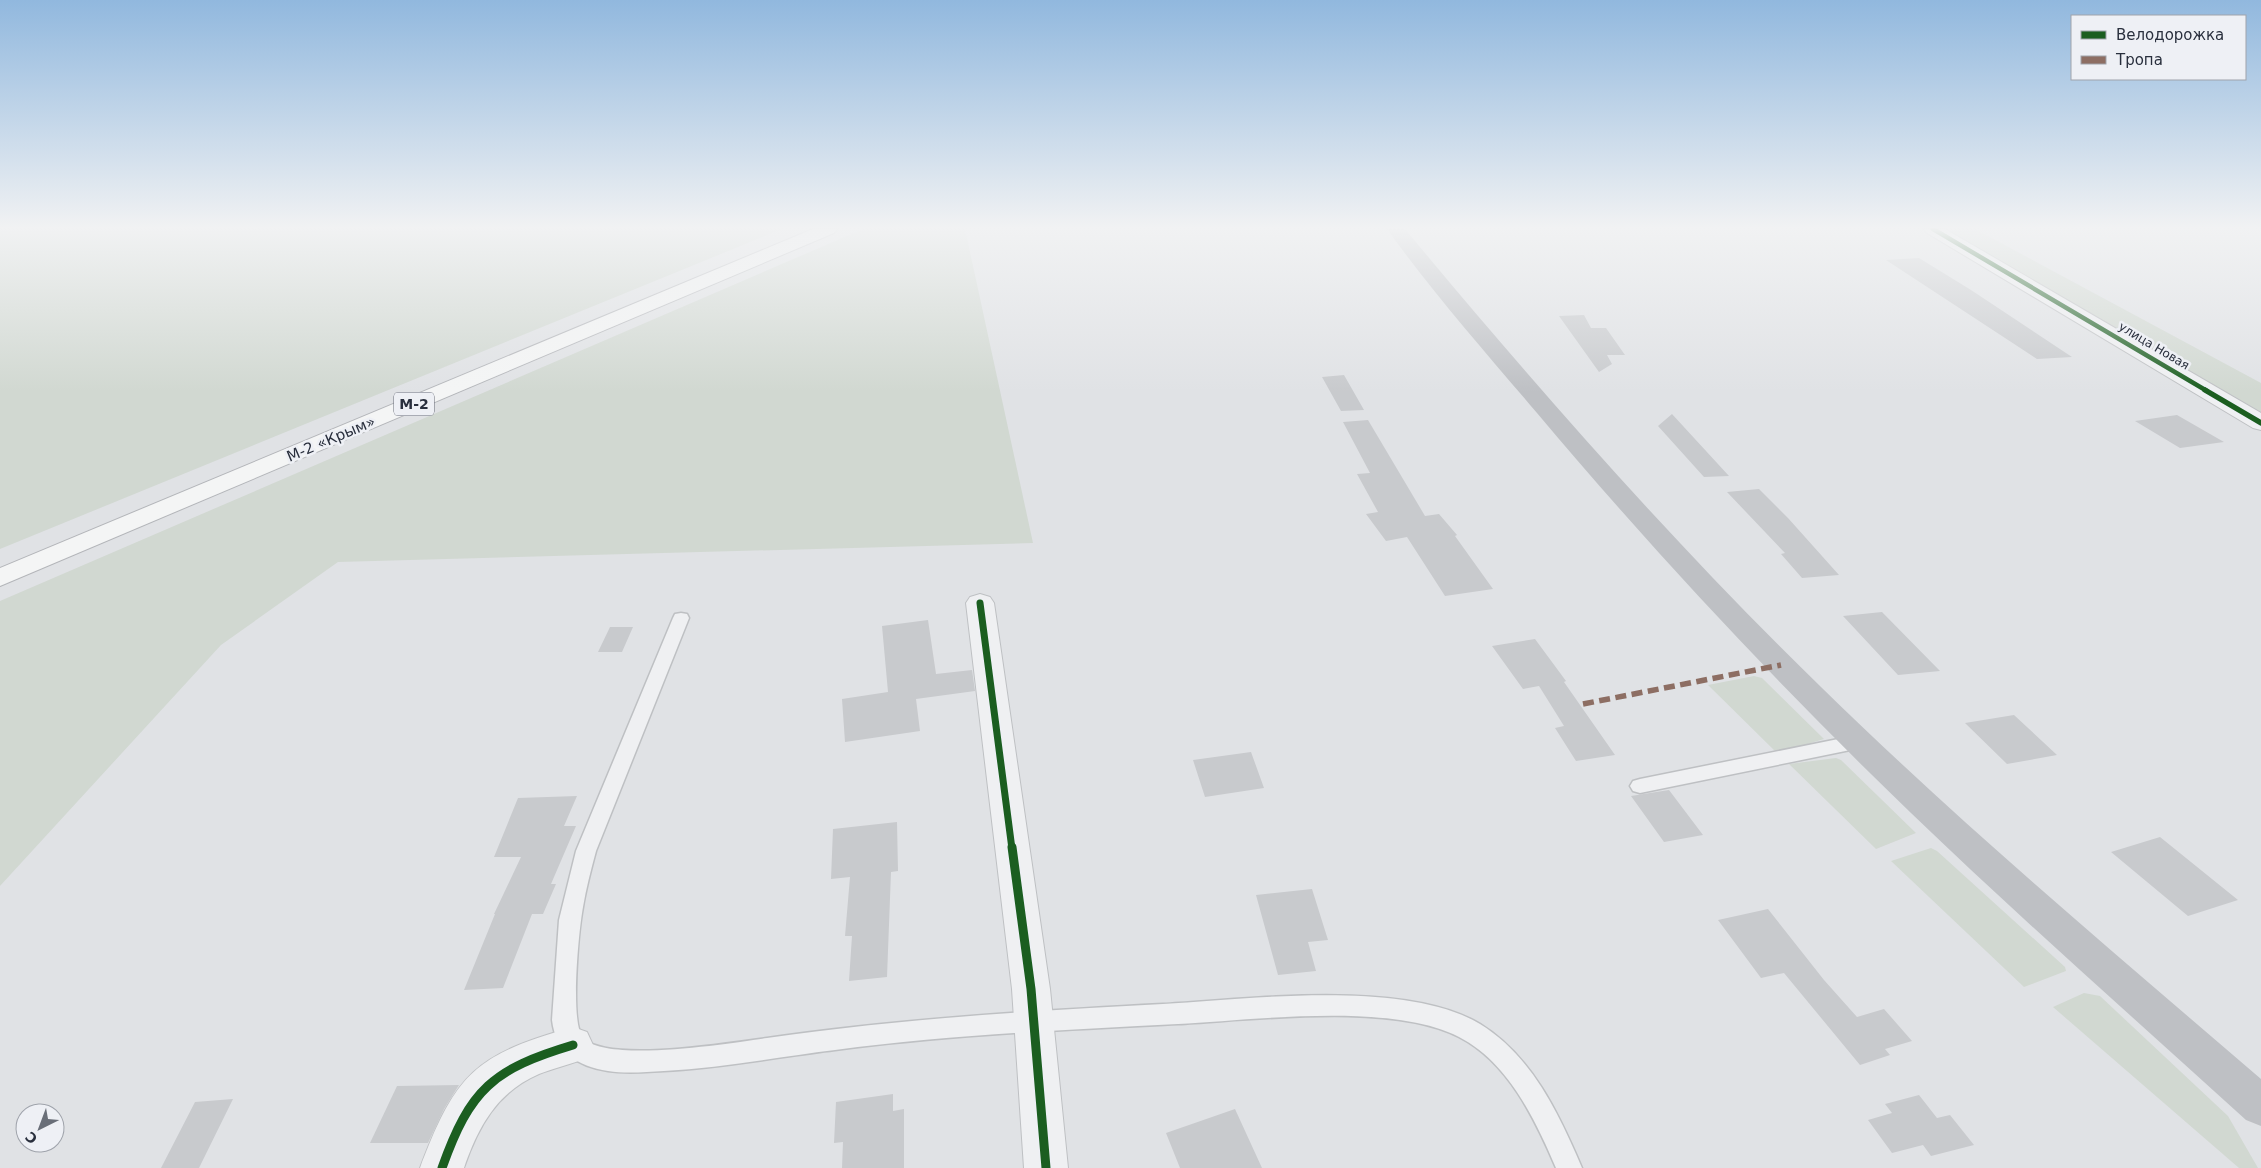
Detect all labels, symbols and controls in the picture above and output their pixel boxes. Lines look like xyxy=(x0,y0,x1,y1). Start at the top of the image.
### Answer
legend xyxy=(2071,15,2246,80)
text: Велодорожка xyxy=(2116,26,2224,44)
text: Тропа xyxy=(2115,51,2163,69)
street label: улица Новая xyxy=(2116,319,2192,373)
road number: М-2 xyxy=(394,392,434,416)
street label: М-2 «Крым» xyxy=(284,412,378,466)
north arrow xyxy=(15,1103,65,1153)
text: С xyxy=(22,1128,40,1147)

